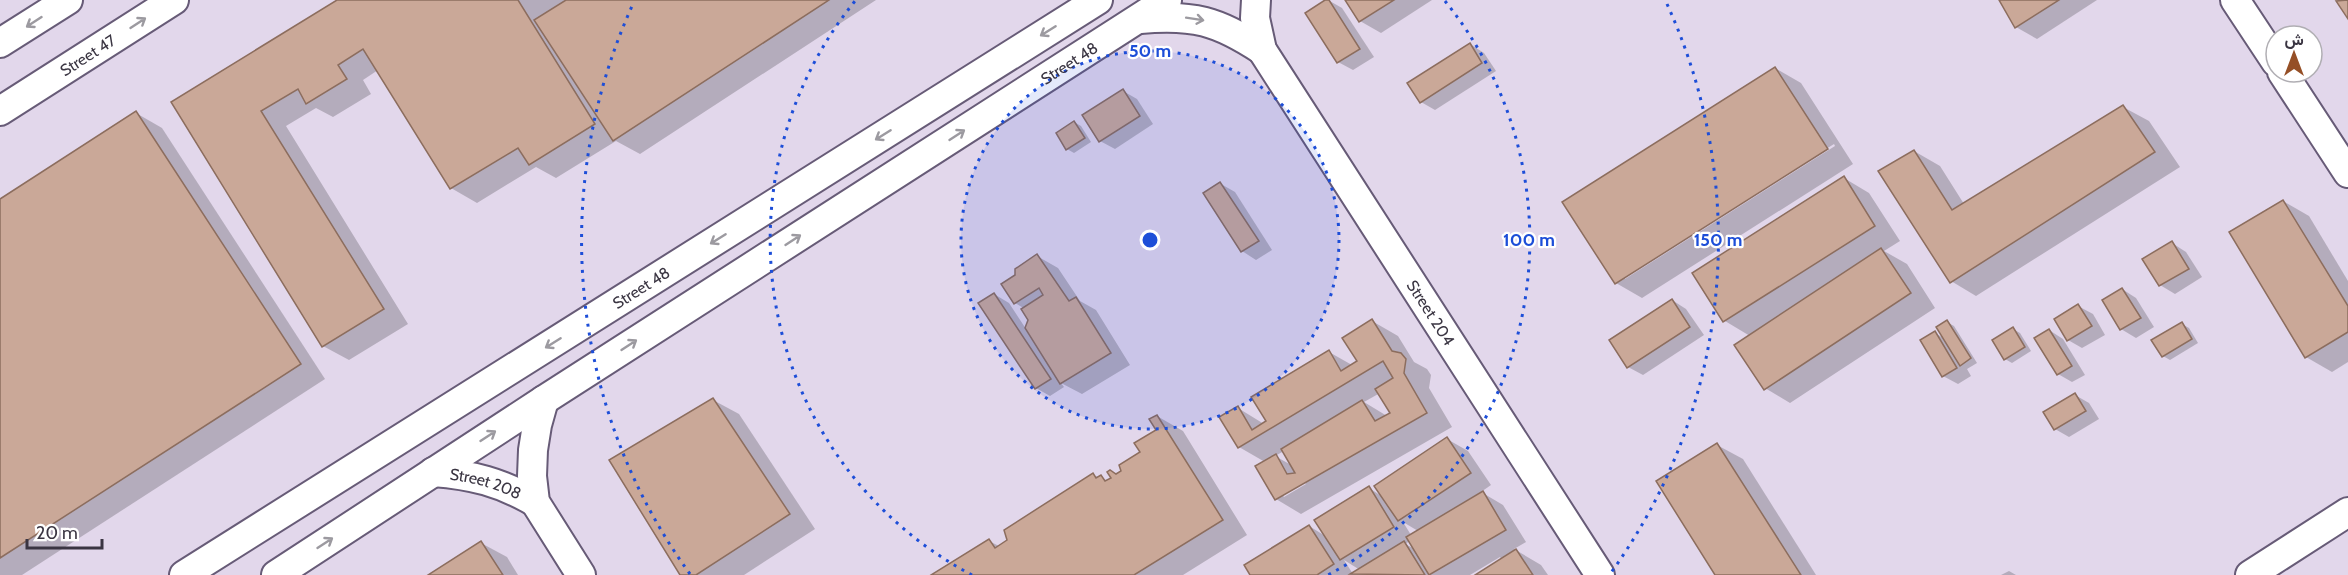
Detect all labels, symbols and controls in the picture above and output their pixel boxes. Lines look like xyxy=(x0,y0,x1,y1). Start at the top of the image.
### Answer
one-way arrow xyxy=(1185,14,1205,25)
one-way arrow xyxy=(26,16,43,28)
one-way arrow xyxy=(129,17,146,29)
north arrow xyxy=(2264,24,2324,84)
one-way arrow xyxy=(1040,26,1057,38)
street label: Street 47 xyxy=(56,30,119,80)
text: ش xyxy=(2284,30,2304,49)
street label: Street 48 xyxy=(1037,38,1101,88)
text: 50 m xyxy=(1129,40,1171,62)
one-way arrow xyxy=(948,128,965,140)
one-way arrow xyxy=(875,129,892,141)
text: 100 m xyxy=(1503,229,1555,251)
text: 150 m xyxy=(1694,229,1742,251)
centre of rings xyxy=(1140,230,1160,250)
one-way arrow xyxy=(710,233,727,245)
one-way arrow xyxy=(784,234,801,246)
street label: Street 48 xyxy=(609,262,673,312)
street label: Street 204 xyxy=(1403,276,1459,349)
one-way arrow xyxy=(545,337,562,349)
one-way arrow xyxy=(620,339,637,351)
one-way arrow xyxy=(479,430,496,442)
street label: Street 208 xyxy=(449,464,525,503)
scale bar xyxy=(27,512,102,550)
text: 20 m xyxy=(36,522,78,544)
one-way arrow xyxy=(316,537,333,549)

